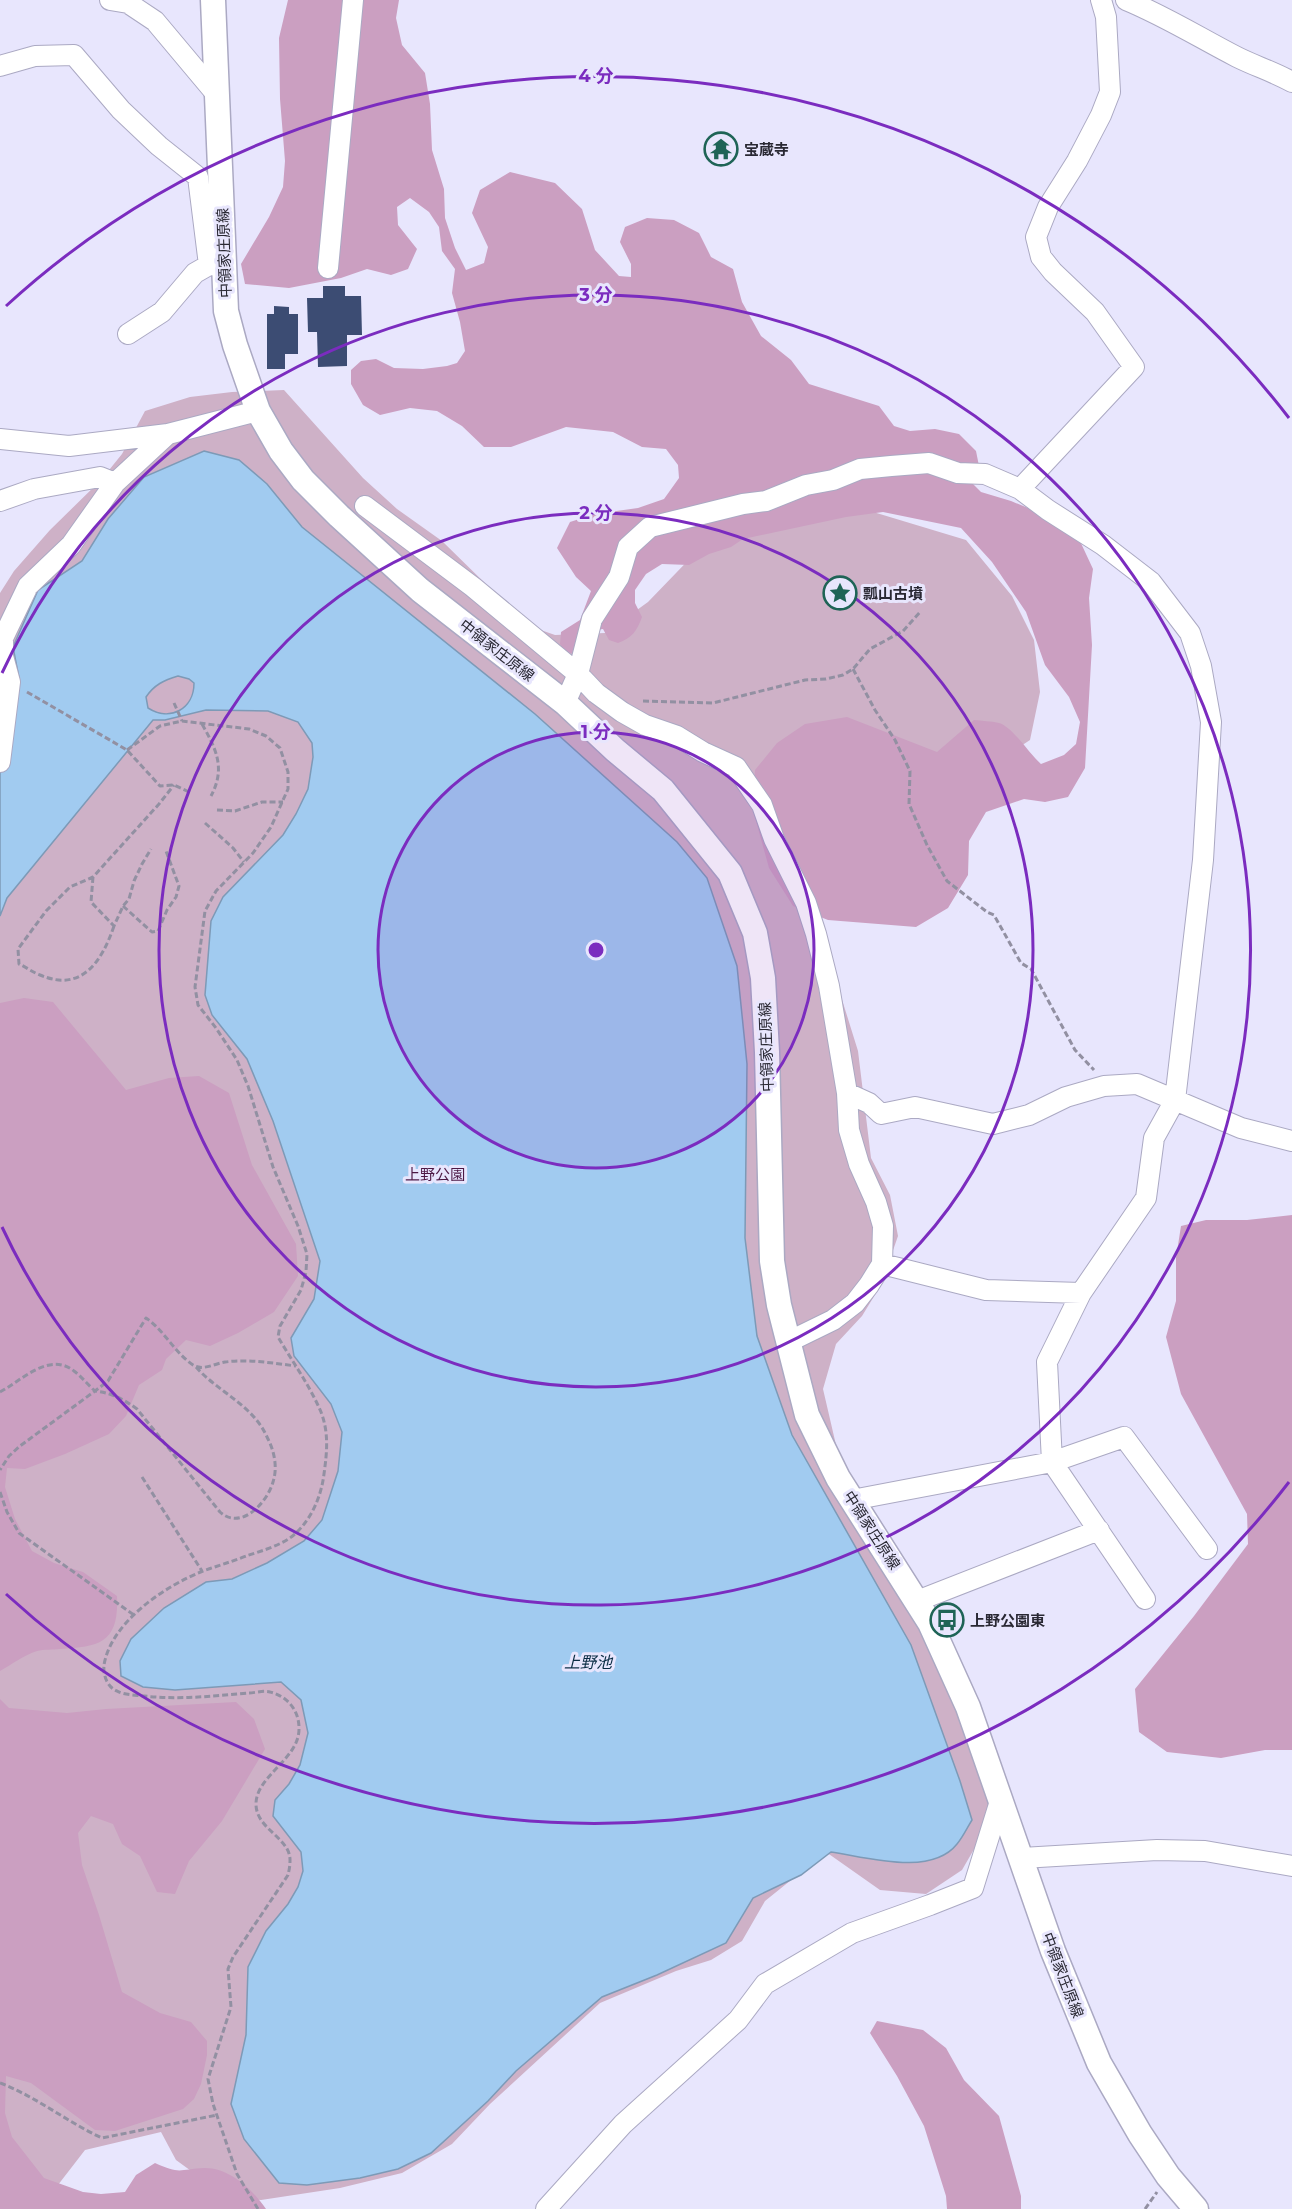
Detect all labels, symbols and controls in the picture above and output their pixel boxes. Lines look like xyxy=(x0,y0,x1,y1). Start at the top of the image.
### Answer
text: 4 分 xyxy=(578,65,614,87)
temple icon: 宝蔵寺 xyxy=(703,131,739,167)
place label: 宝蔵寺 xyxy=(744,140,789,159)
street label: 中領家庄原線 xyxy=(213,208,235,298)
text: 3 分 xyxy=(578,284,613,306)
text: 2 分 xyxy=(579,502,613,524)
place icon: 瓢山古墳 xyxy=(822,575,858,611)
place label: 瓢山古墳 xyxy=(863,584,923,603)
street label: 中領家庄原線 xyxy=(456,615,538,685)
text: 1 分 xyxy=(581,721,611,743)
centre of rings xyxy=(586,940,606,960)
street label: 中領家庄原線 xyxy=(755,1002,777,1092)
park label: 上野公園 xyxy=(405,1165,465,1184)
street label: 中領家庄原線 xyxy=(840,1487,904,1573)
bus stop icon: 上野公園東 xyxy=(929,1602,965,1638)
place label: 上野公園東 xyxy=(970,1611,1045,1630)
water label: 上野池 xyxy=(564,1653,614,1672)
street label: 中領家庄原線 xyxy=(1038,1930,1088,2020)

